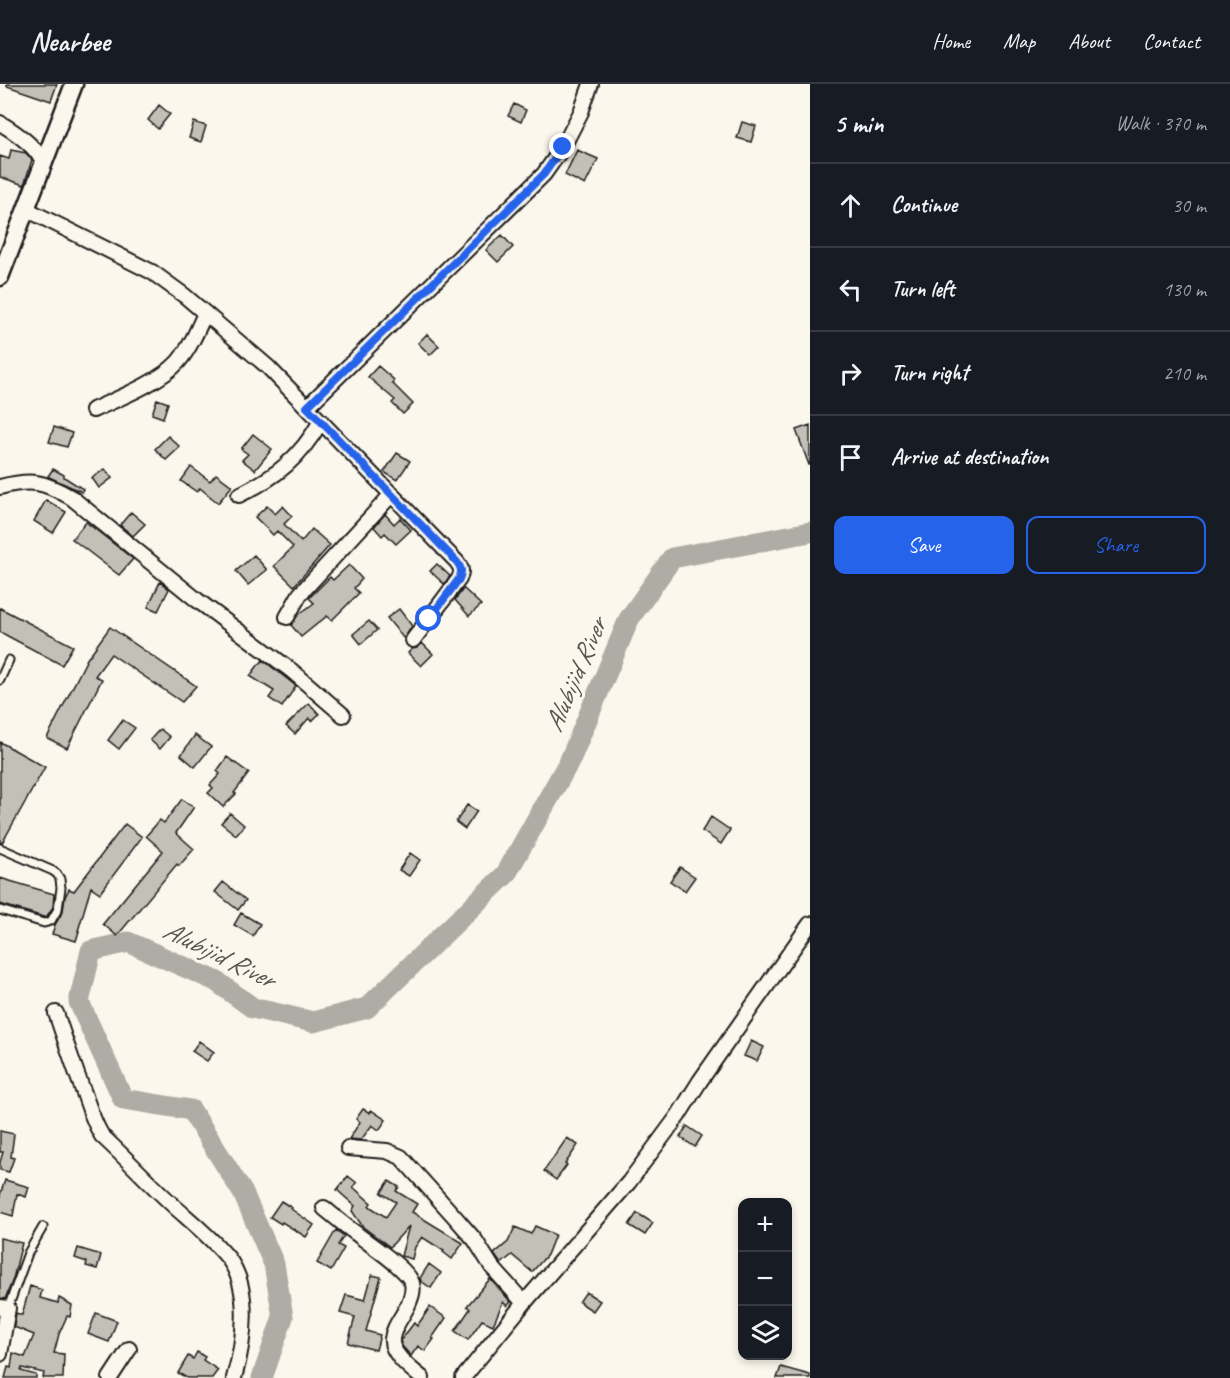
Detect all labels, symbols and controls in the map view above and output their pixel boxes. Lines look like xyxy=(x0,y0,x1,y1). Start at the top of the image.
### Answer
text: Nearbee xyxy=(30,24,110,59)
text: Home xyxy=(932,28,970,54)
text: Map xyxy=(1003,28,1035,54)
text: About xyxy=(1068,28,1110,54)
text: Contact xyxy=(1143,28,1200,54)
text: 5 min xyxy=(834,107,883,140)
text: Walk · 370 m xyxy=(1116,111,1206,136)
route end xyxy=(549,133,575,159)
icon: ahead xyxy=(834,189,867,222)
text: Continue xyxy=(891,191,957,219)
text: 30 m xyxy=(1172,193,1206,218)
icon: left xyxy=(834,273,867,306)
text: Turn left xyxy=(891,275,955,303)
text: 130 m xyxy=(1163,277,1206,302)
icon: right xyxy=(834,357,867,390)
text: Turn right xyxy=(891,359,968,387)
text: 210 m xyxy=(1163,361,1206,386)
icon: arrive xyxy=(834,441,867,474)
text: Arrive at destination xyxy=(891,443,1048,471)
button: Save xyxy=(834,516,1014,574)
button: Share xyxy=(1026,516,1206,574)
route start xyxy=(415,605,441,631)
water label: Alubijid River xyxy=(536,609,616,737)
water label: Alubijid River xyxy=(158,913,284,997)
map controls xyxy=(738,1198,792,1360)
button: + xyxy=(738,1198,792,1252)
button: − xyxy=(738,1252,792,1306)
button: layers xyxy=(738,1306,792,1360)

